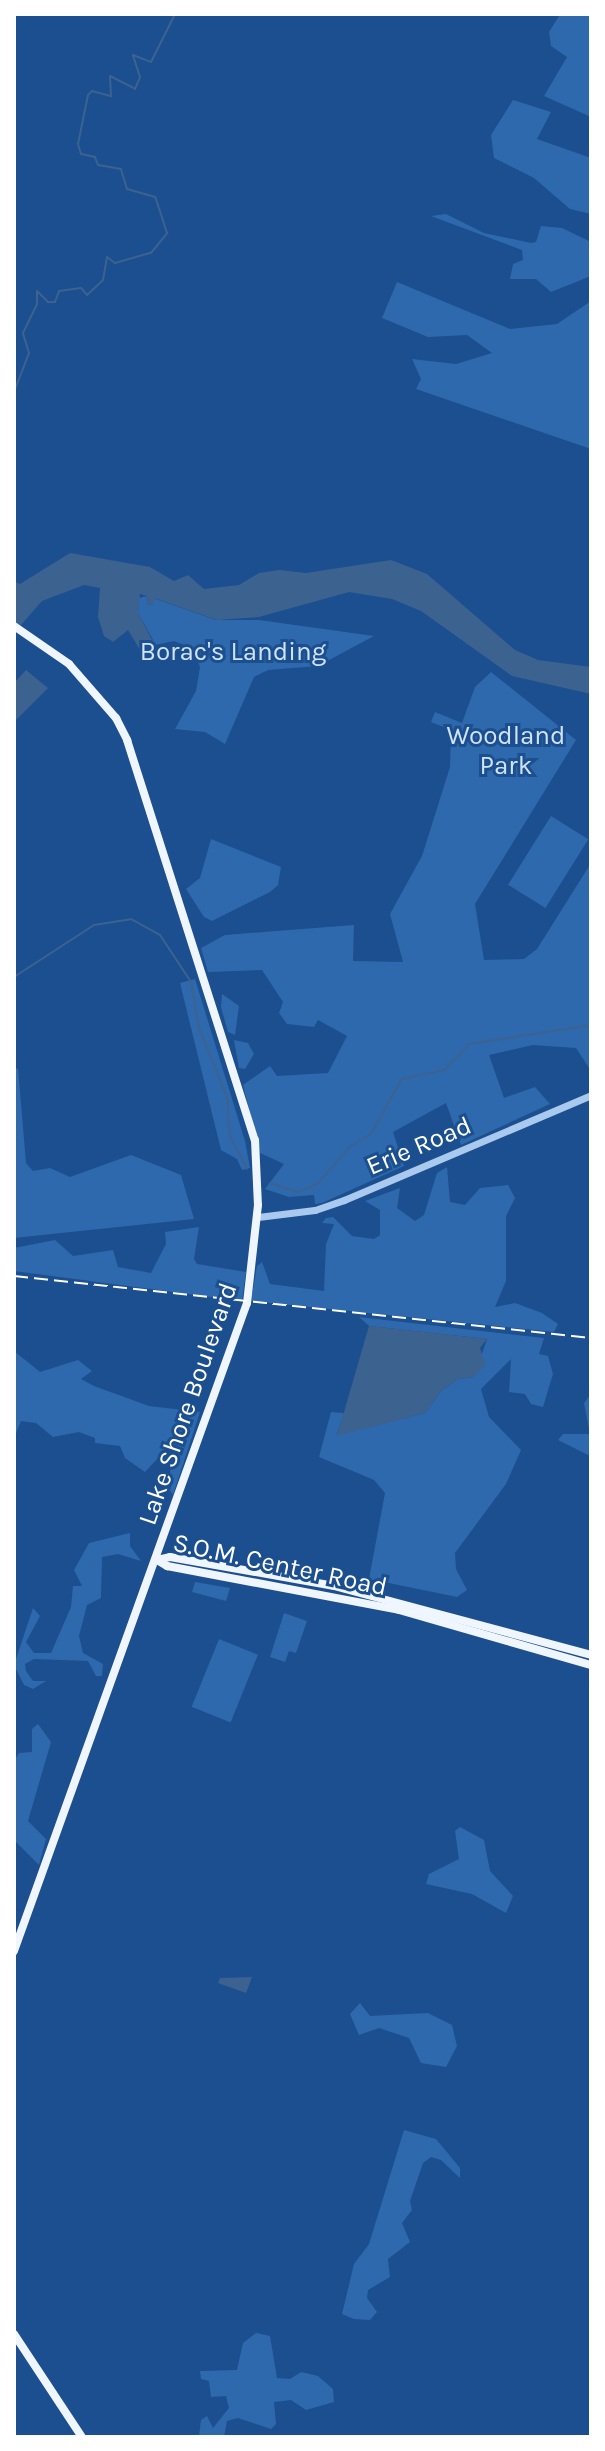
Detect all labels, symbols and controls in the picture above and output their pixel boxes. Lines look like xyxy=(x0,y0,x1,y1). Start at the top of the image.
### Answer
park label: Borac's Landing xyxy=(140,636,326,668)
park label: Woodland Park xyxy=(447,720,565,782)
street label: Erie Road xyxy=(362,1110,476,1182)
street label: Lake Shore Boulevard xyxy=(132,1279,244,1529)
street label: S.O.M. Center Road xyxy=(170,1527,390,1603)

